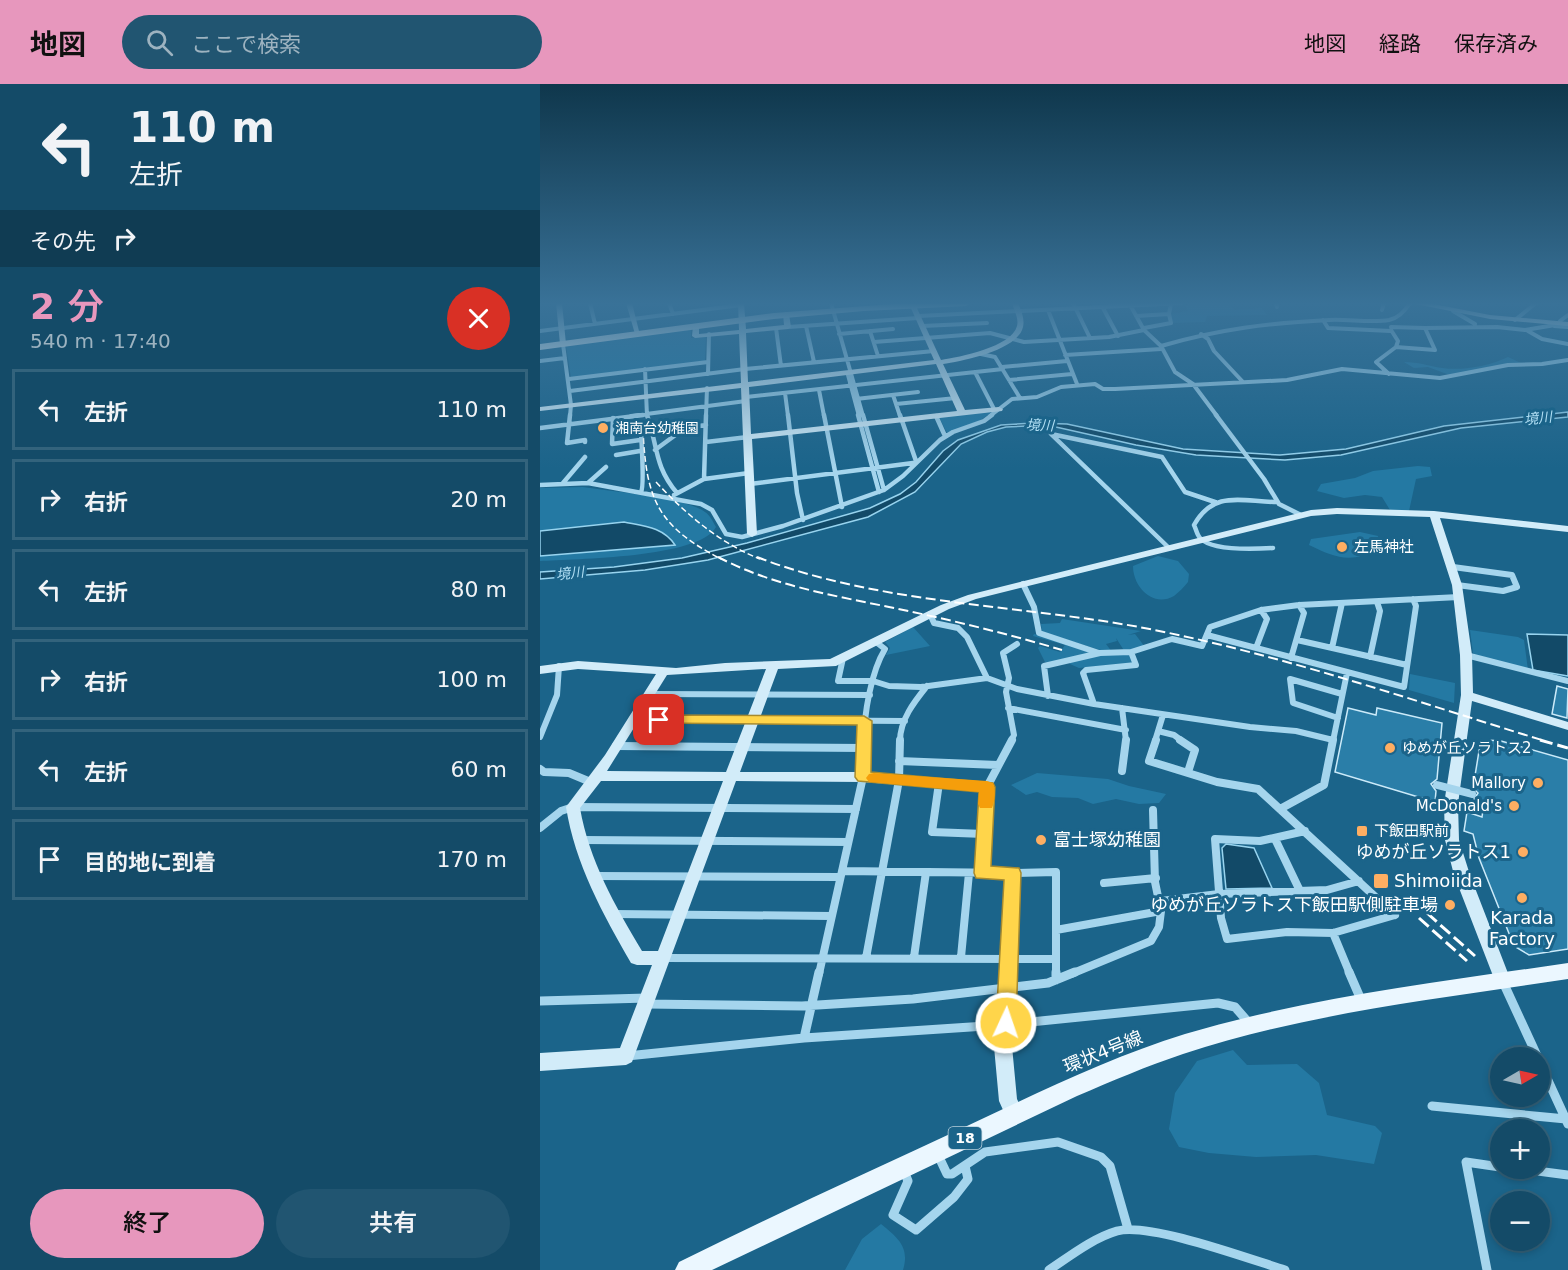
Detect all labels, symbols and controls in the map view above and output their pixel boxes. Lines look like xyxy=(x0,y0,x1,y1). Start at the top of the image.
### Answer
search box xyxy=(122,15,542,69)
icon: search xyxy=(143,26,176,59)
text: 地図 xyxy=(30,28,86,61)
text: ここで検索 xyxy=(191,32,301,57)
text: 地図 xyxy=(1304,32,1346,56)
text: 経路 xyxy=(1379,32,1421,56)
text: 保存済み xyxy=(1454,32,1538,56)
text: 110 m xyxy=(129,103,275,152)
icon: left xyxy=(30,108,108,186)
text: 左折 xyxy=(129,159,183,190)
icon: right xyxy=(108,222,141,255)
text: その先 xyxy=(30,229,96,254)
text: 2 分 xyxy=(30,286,104,327)
button: close xyxy=(447,287,510,350)
text: 540 m · 17:40 xyxy=(30,329,171,353)
icon: left xyxy=(33,393,66,426)
text: 110 m xyxy=(437,397,507,422)
text: 左折 xyxy=(84,400,128,425)
water label: 境川 xyxy=(1523,408,1555,427)
water label: 境川 xyxy=(1026,417,1056,434)
place label: 湘南台幼稚園 xyxy=(615,420,699,436)
marker: 湘南台幼稚園 xyxy=(596,421,610,435)
icon: right xyxy=(33,483,66,516)
text: 20 m xyxy=(451,487,507,512)
text: 右折 xyxy=(84,490,128,515)
place label: 左馬神社 xyxy=(1354,538,1414,556)
marker: 左馬神社 xyxy=(1335,540,1349,554)
water label: 境川 xyxy=(555,563,587,582)
icon: left xyxy=(33,573,66,606)
text: 80 m xyxy=(451,577,507,602)
text: 左折 xyxy=(84,580,128,605)
icon: right xyxy=(33,663,66,696)
text: 100 m xyxy=(437,667,507,692)
text: 右折 xyxy=(84,670,128,695)
pin xyxy=(633,694,684,745)
icon: arrive xyxy=(642,703,675,736)
place label: ゆめが丘ソラトス2 xyxy=(1402,739,1532,757)
marker: ゆめが丘ソラトス2 xyxy=(1383,741,1397,755)
icon: left xyxy=(33,753,66,786)
text: 60 m xyxy=(451,757,507,782)
text: 左折 xyxy=(84,760,128,785)
place label: Mallory xyxy=(1471,774,1526,792)
marker: Mallory xyxy=(1531,776,1545,790)
place label: McDonald's xyxy=(1416,797,1502,815)
marker: McDonald's xyxy=(1507,799,1521,813)
place label: 下飯田駅前 xyxy=(1374,822,1449,840)
marker: 下飯田駅前 xyxy=(1355,824,1369,838)
place label: 富士塚幼稚園 xyxy=(1053,829,1161,850)
marker: 富士塚幼稚園 xyxy=(1034,833,1048,847)
place label: ゆめが丘ソラトス1 xyxy=(1356,841,1511,862)
icon: arrive xyxy=(33,843,66,876)
marker: ゆめが丘ソラトス1 xyxy=(1516,845,1530,859)
text: 170 m xyxy=(437,847,507,872)
text: 目的地に到着 xyxy=(84,850,216,875)
place label: Shimoiida xyxy=(1394,870,1483,891)
marker: Shimoiida xyxy=(1372,872,1390,890)
marker: Karada Factory xyxy=(1515,891,1529,905)
place label: ゆめが丘ソラトス下飯田駅側駐車場 xyxy=(1150,894,1438,915)
marker: ゆめが丘ソラトス下飯田駅側駐車場 xyxy=(1443,898,1457,912)
place label: Karada Factory xyxy=(1489,907,1555,949)
position arrow xyxy=(974,991,1038,1055)
street label: 環状4号線 xyxy=(1060,1026,1145,1077)
north arrow xyxy=(1490,1047,1550,1107)
map controls xyxy=(1490,1047,1550,1251)
button: + xyxy=(1490,1119,1550,1179)
road number: 18 xyxy=(948,1127,982,1149)
button: 終了 xyxy=(30,1189,264,1258)
button: 共有 xyxy=(276,1189,510,1258)
button: − xyxy=(1490,1191,1550,1251)

